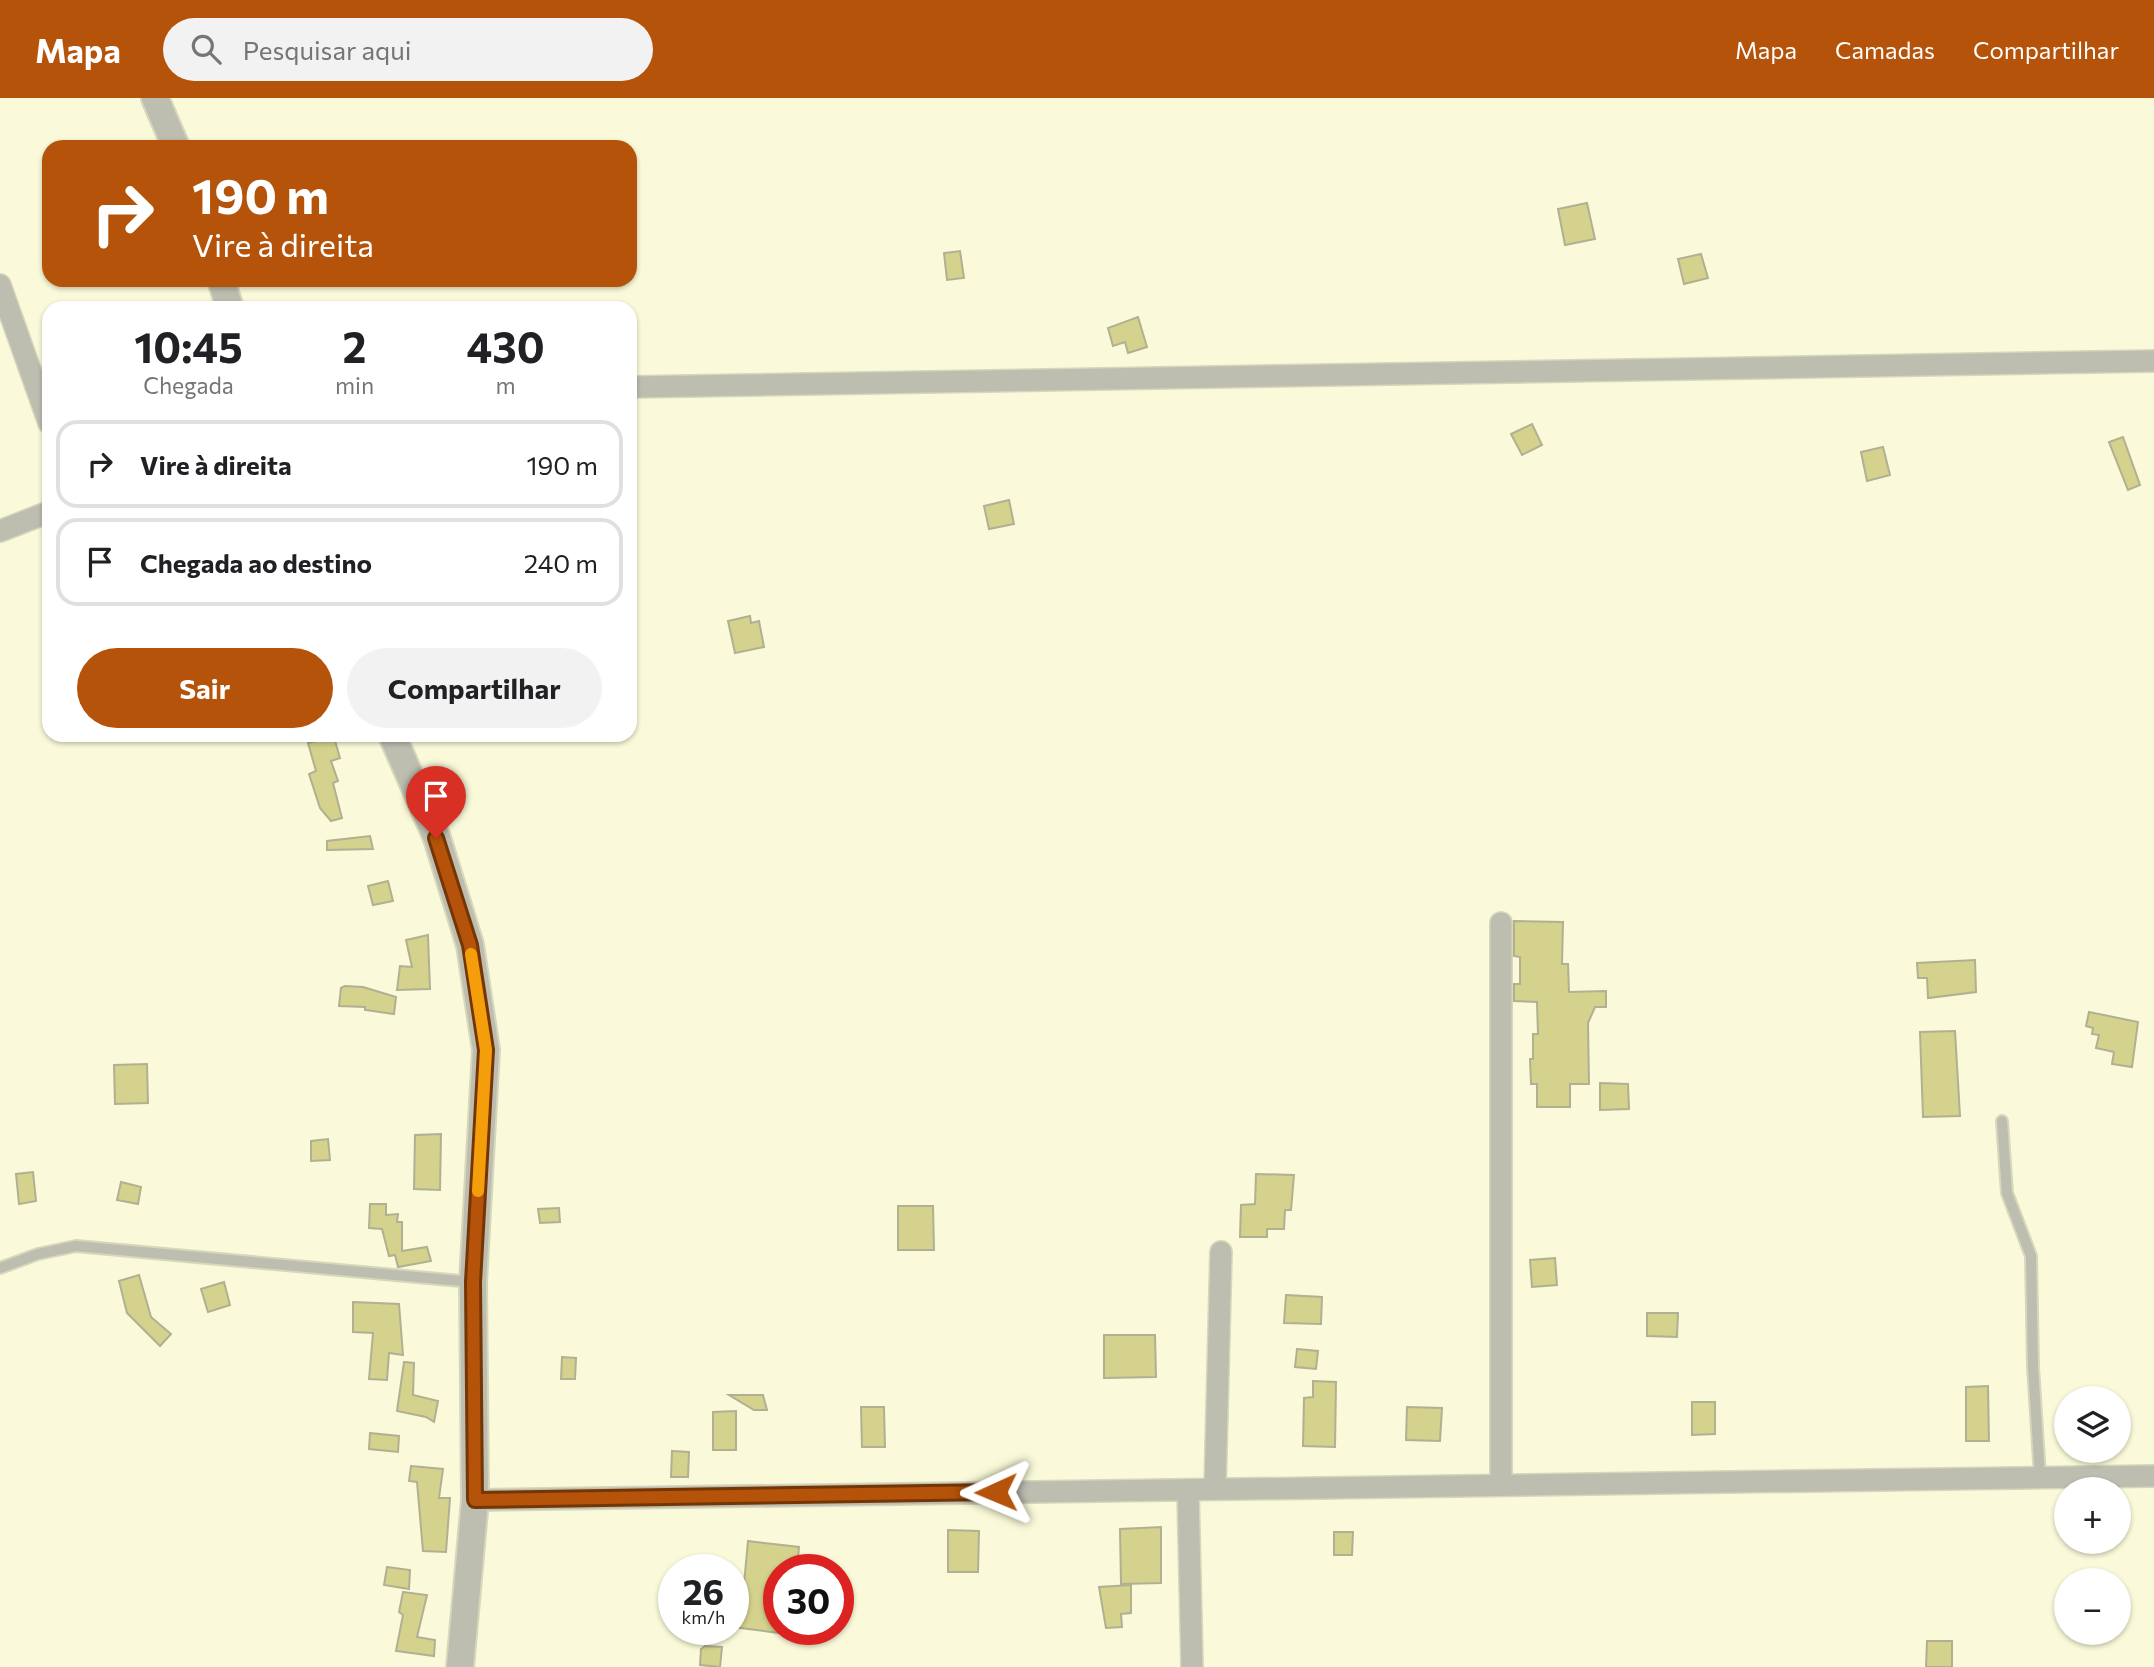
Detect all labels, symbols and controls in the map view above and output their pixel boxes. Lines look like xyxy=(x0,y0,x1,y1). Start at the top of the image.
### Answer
search box xyxy=(163,18,653,81)
text: Mapa xyxy=(35,29,121,70)
icon: search xyxy=(187,30,225,68)
text: Pesquisar aqui xyxy=(243,34,411,65)
text: Mapa xyxy=(1735,35,1797,64)
text: Camadas xyxy=(1835,35,1935,64)
text: Compartilhar xyxy=(1973,35,2119,64)
text: 190 m xyxy=(192,164,329,224)
icon: right xyxy=(77,168,168,259)
text: Vire à direita xyxy=(192,224,374,264)
text: 10:45 xyxy=(134,320,243,372)
text: 2 xyxy=(343,320,367,372)
text: 430 xyxy=(466,320,545,372)
text: Chegada xyxy=(143,371,234,399)
text: min xyxy=(335,371,374,399)
text: m xyxy=(496,371,516,399)
icon: right xyxy=(81,445,119,483)
text: Vire à direita xyxy=(140,449,292,480)
text: 190 m xyxy=(526,449,598,480)
icon: arrive xyxy=(81,543,119,581)
text: Chegada ao destino xyxy=(140,547,372,578)
text: 240 m xyxy=(524,547,598,578)
button: Sair xyxy=(77,648,333,728)
button: Compartilhar xyxy=(347,648,602,728)
pin xyxy=(406,766,466,838)
icon: arrive xyxy=(417,777,455,815)
map controls xyxy=(2054,1386,2131,1645)
button: layers xyxy=(2054,1386,2131,1463)
position arrow xyxy=(959,1455,1033,1529)
button: + xyxy=(2054,1477,2131,1554)
speed limit sign: 30 xyxy=(763,1554,854,1645)
button: − xyxy=(2054,1568,2131,1645)
text: 26 xyxy=(683,1569,724,1612)
text: km/h xyxy=(682,1606,725,1628)

